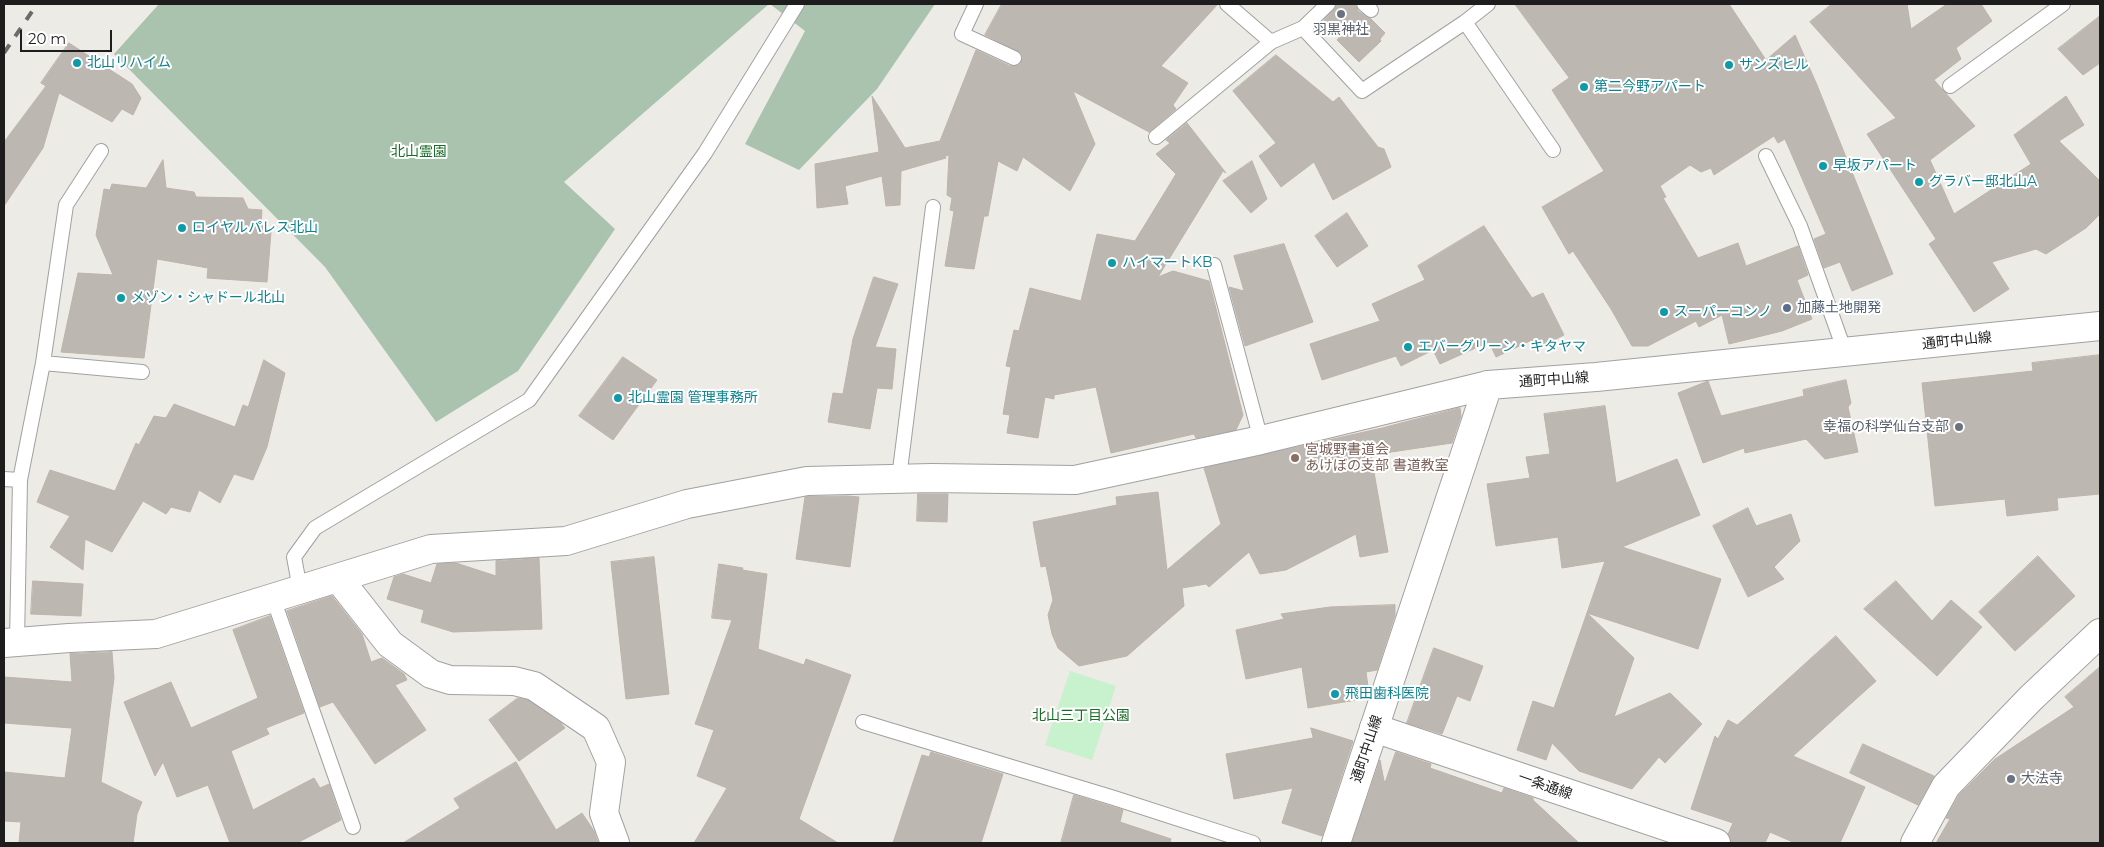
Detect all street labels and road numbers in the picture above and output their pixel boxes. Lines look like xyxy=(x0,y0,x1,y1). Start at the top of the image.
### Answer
street label: 通町中山線 xyxy=(1921,329,1993,353)
street label: 通町中山線 xyxy=(1518,369,1590,391)
street label: 通町中山線 xyxy=(1348,713,1386,785)
street label: 一条通線 xyxy=(1516,769,1574,803)

